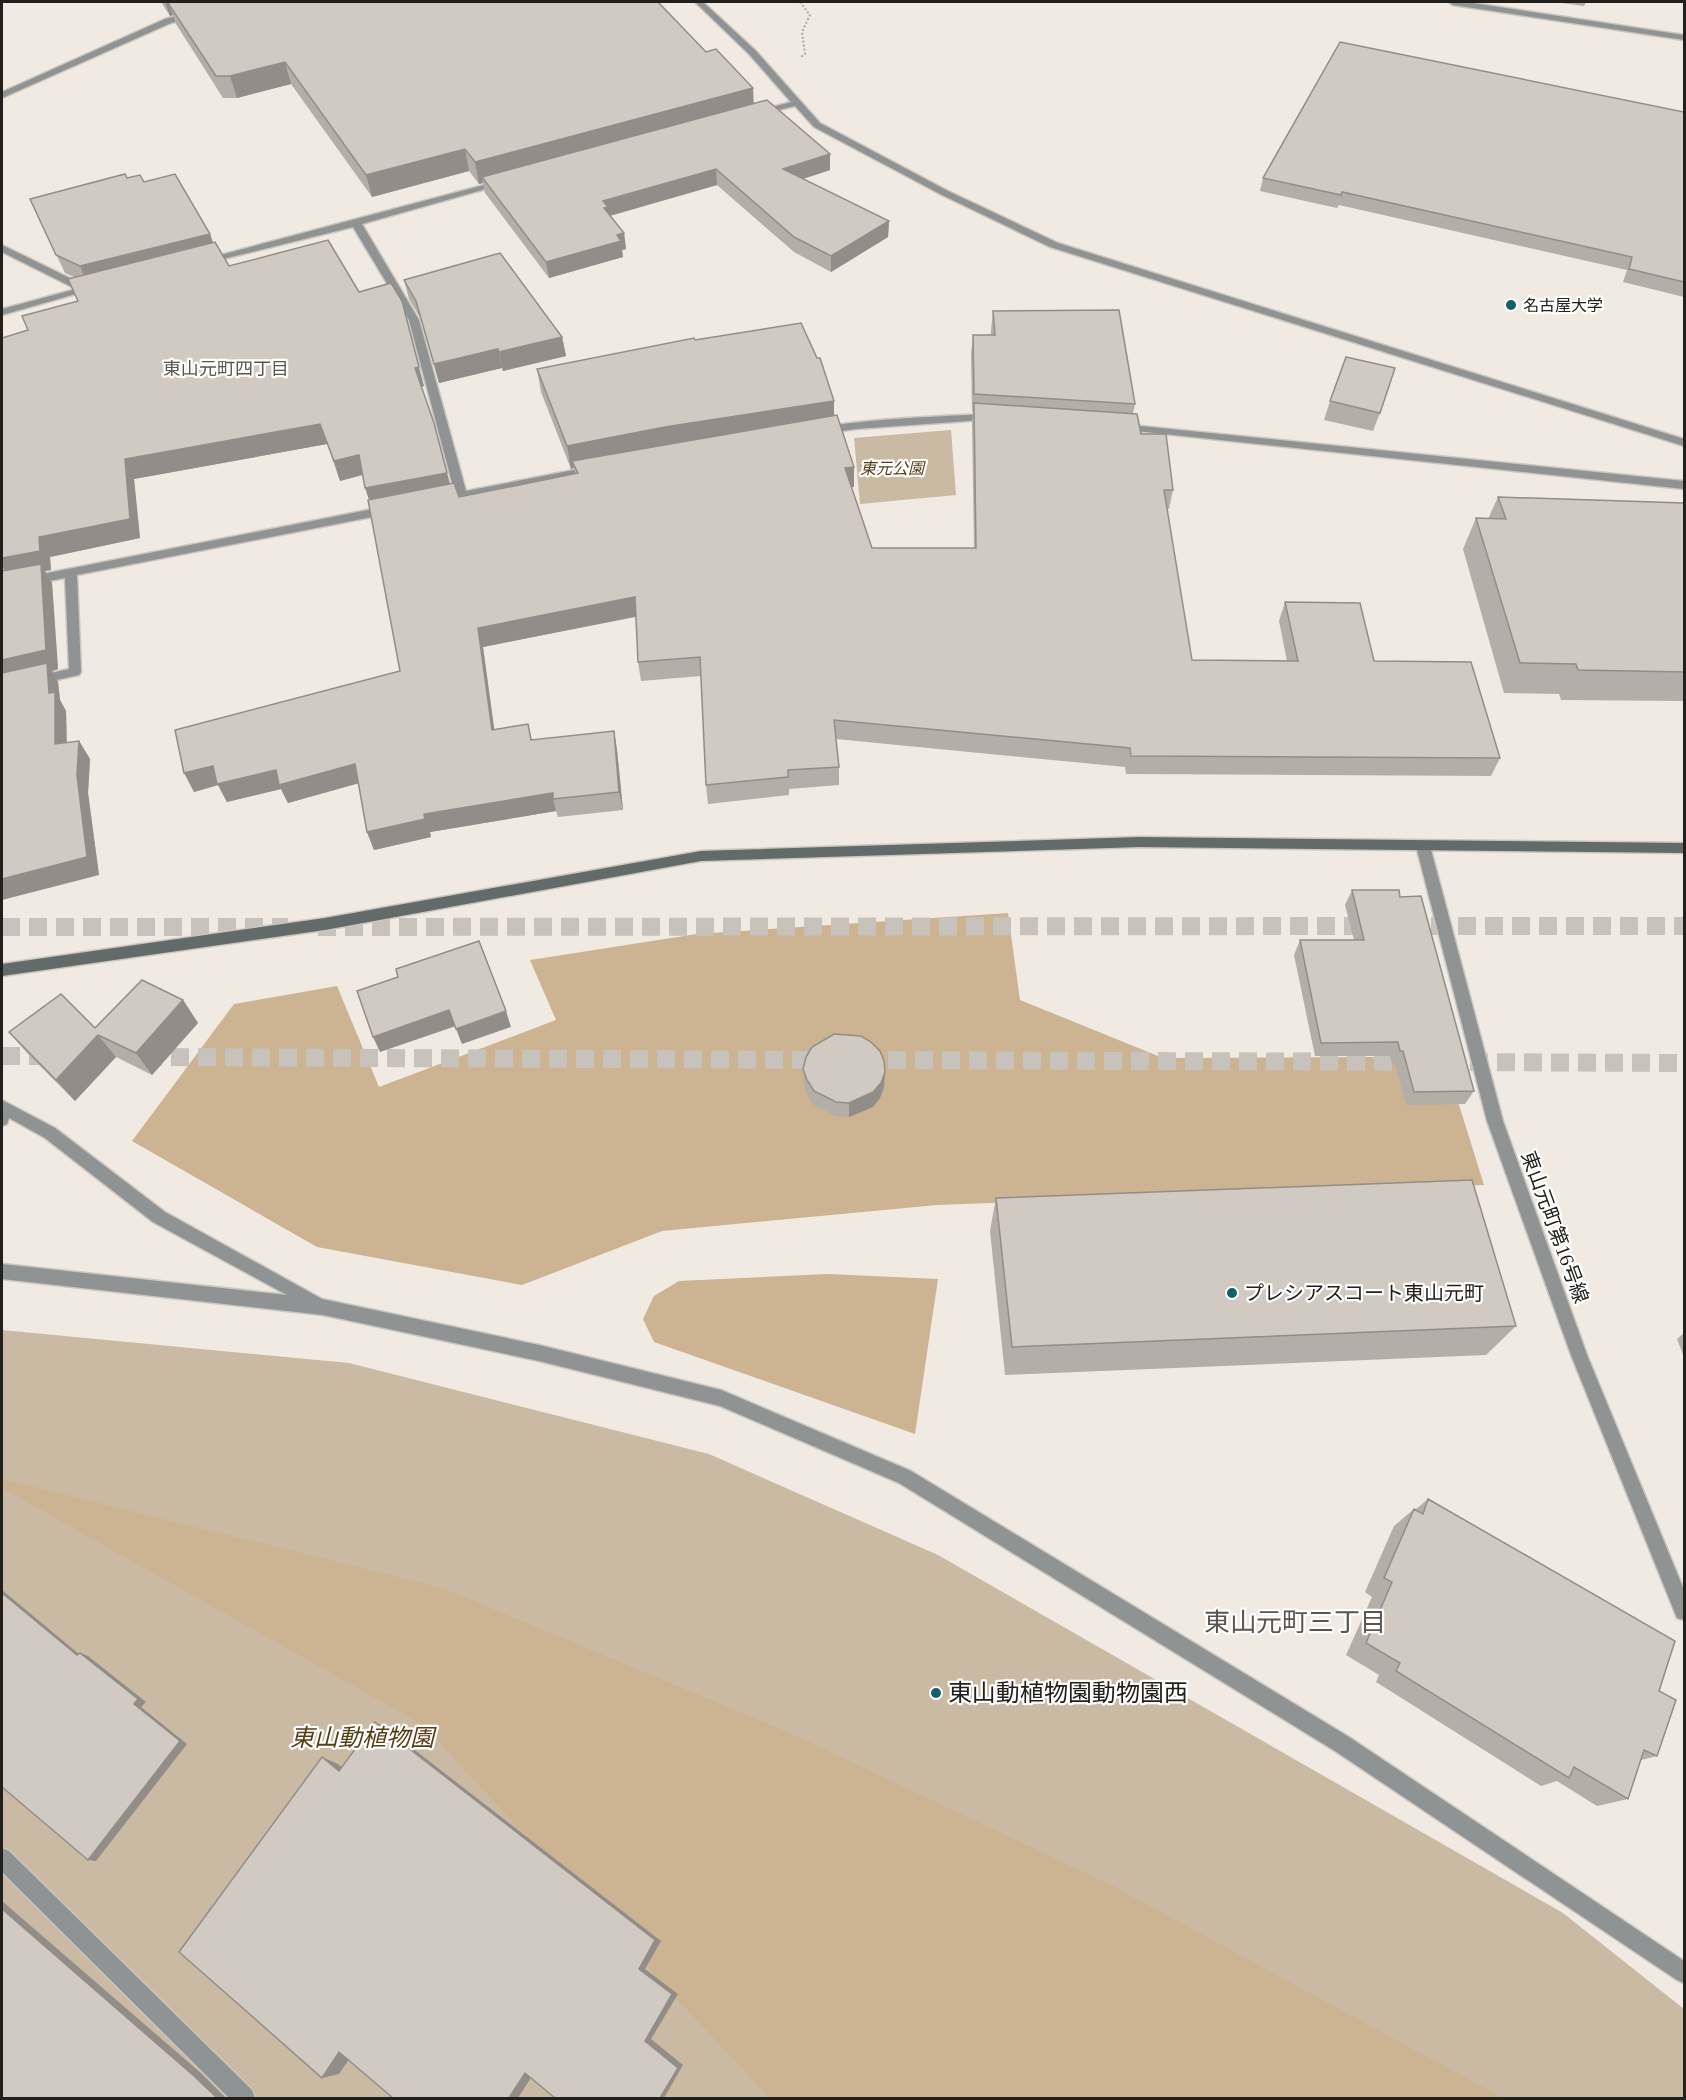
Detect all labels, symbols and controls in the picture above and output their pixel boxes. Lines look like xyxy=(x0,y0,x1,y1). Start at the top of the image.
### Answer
place label: 名古屋大学 xyxy=(1523,297,1603,314)
marker: 名古屋大学 xyxy=(1504,298,1518,312)
district label: 東山元町四丁目 xyxy=(163,359,289,379)
park label: 東元公園 xyxy=(860,460,926,477)
street label: 東山元町第16号線 xyxy=(1517,1148,1593,1306)
place label: プレシアスコート東山元町 xyxy=(1244,1282,1484,1304)
marker: プレシアスコート東山元町 xyxy=(1225,1286,1239,1300)
district label: 東山元町三丁目 xyxy=(1204,1608,1386,1637)
place label: 東山動植物園動物園西 xyxy=(948,1680,1188,1706)
marker: 東山動植物園動物園西 xyxy=(929,1686,943,1700)
park label: 東山動植物園 xyxy=(290,1725,437,1751)

